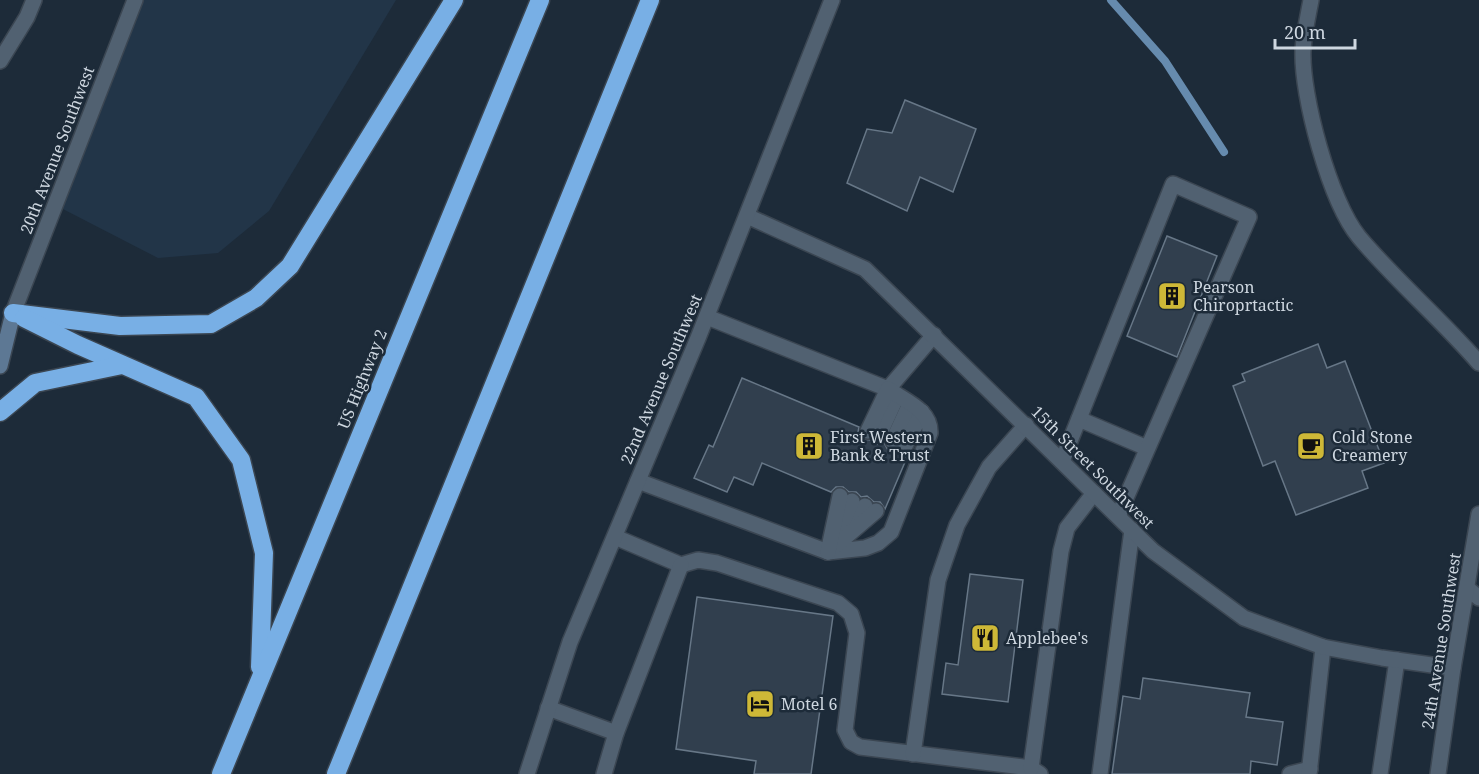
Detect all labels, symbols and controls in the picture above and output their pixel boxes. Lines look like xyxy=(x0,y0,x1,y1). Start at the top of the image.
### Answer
scale bar xyxy=(1275,12,1354,50)
text: 20 m xyxy=(1284,20,1326,44)
street label: 20th Avenue Southwest xyxy=(15,63,99,237)
place label: Pearson Chiroprtactic xyxy=(1193,276,1293,316)
building icon: Pearson Chiroprtactic xyxy=(1156,280,1188,312)
street label: 22nd Avenue Southwest xyxy=(615,290,707,467)
street label: US Highway 2 xyxy=(332,326,392,432)
street label: 15th Street Southwest xyxy=(1027,401,1160,534)
place label: First Western Bank & Trust xyxy=(830,426,933,466)
place label: Cold Stone Creamery xyxy=(1332,426,1412,466)
building icon: First Western Bank & Trust xyxy=(793,430,825,462)
cafe icon: Cold Stone Creamery xyxy=(1295,430,1327,462)
street label: 24th Avenue Southwest xyxy=(1416,551,1466,731)
restaurant icon: Applebee's xyxy=(969,622,1001,654)
place label: Applebee's xyxy=(1006,627,1088,649)
hotel icon: Motel 6 xyxy=(744,688,776,720)
place label: Motel 6 xyxy=(781,693,838,715)

